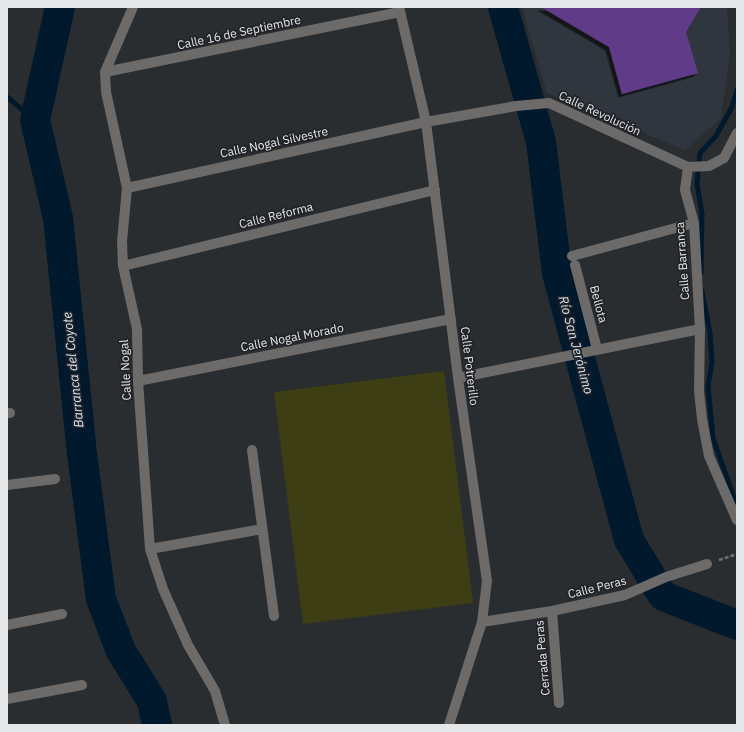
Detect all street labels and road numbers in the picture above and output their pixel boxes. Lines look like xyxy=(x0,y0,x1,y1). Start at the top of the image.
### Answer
street label: Calle 16 de Septiembre xyxy=(176,11,303,52)
street label: Calle Revolución xyxy=(557,87,643,139)
street label: Calle Nogal Silvestre xyxy=(219,123,330,161)
street label: Calle Reforma xyxy=(237,198,315,231)
street label: Calle Barranca xyxy=(672,221,692,301)
street label: Bellota xyxy=(587,284,611,325)
street label: Calle Nogal Morado xyxy=(239,320,345,354)
street label: Calle Potrerillo xyxy=(458,326,482,407)
street label: Calle Nogal xyxy=(116,339,134,401)
street label: Calle Peras xyxy=(566,572,628,602)
street label: Cerrada Peras xyxy=(531,620,553,696)

